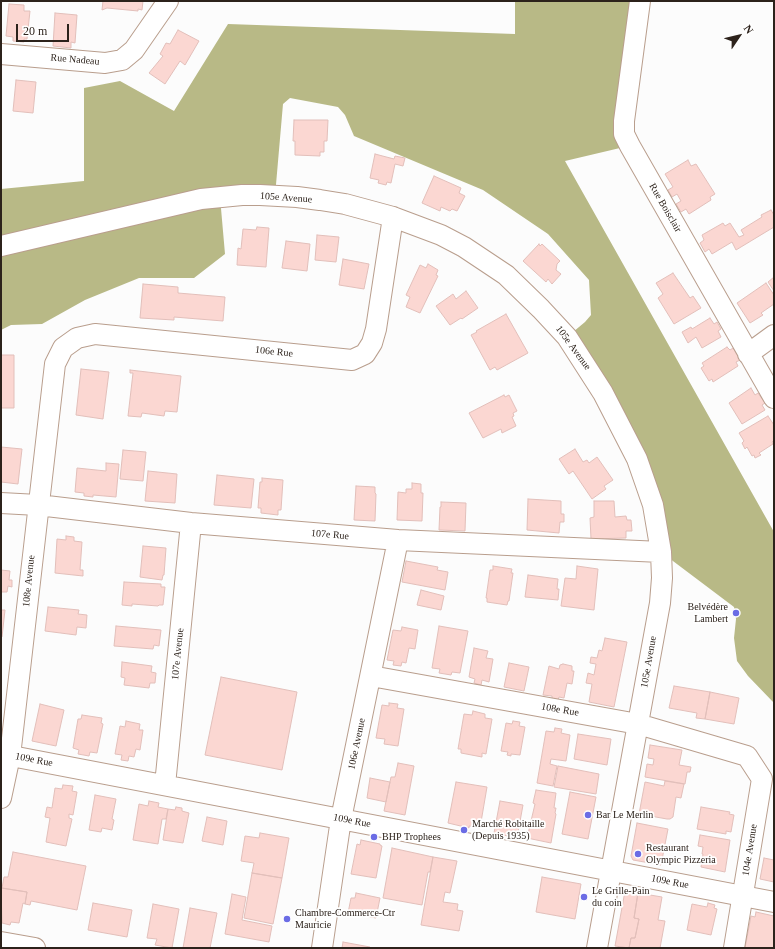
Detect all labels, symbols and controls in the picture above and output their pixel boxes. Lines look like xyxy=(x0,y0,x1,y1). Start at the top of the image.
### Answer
scale bar xyxy=(18,16,71,42)
north arrow xyxy=(719,16,759,56)
text: N xyxy=(742,22,756,36)
text: 20 m xyxy=(23,24,47,38)
street label: Rue Nadeau xyxy=(50,52,100,68)
street label: Rue Boisclair xyxy=(646,181,684,235)
street label: 105e Avenue xyxy=(259,190,313,206)
street label: 105e Avenue xyxy=(553,323,593,373)
street label: 106e Rue xyxy=(254,344,294,360)
street label: 107e Rue xyxy=(311,527,349,543)
street label: 108e Avenue xyxy=(20,554,38,608)
place label: Belvédère Lambert xyxy=(687,601,728,624)
marker: Belvédère Lambert xyxy=(731,608,741,618)
street label: 107e Avenue xyxy=(169,627,187,681)
street label: 105e Avenue xyxy=(639,635,659,689)
street label: 108e Rue xyxy=(540,701,580,719)
street label: 106e Avenue xyxy=(346,717,368,771)
street label: 109e Rue xyxy=(14,750,54,770)
place label: Bar Le Merlin xyxy=(596,809,653,821)
marker: Bar Le Merlin xyxy=(583,810,593,820)
street label: 109e Rue xyxy=(332,811,372,831)
place label: Marché Robitaille (Depuis 1935) xyxy=(472,818,544,842)
street label: 104e Avenue xyxy=(740,823,760,877)
marker: Marché Robitaille (Depuis 1935) xyxy=(459,825,469,835)
place label: BHP Trophees xyxy=(382,831,441,843)
marker: BHP Trophees xyxy=(369,832,379,842)
place label: Restaurant Olympic Pizzeria xyxy=(646,842,716,866)
marker: Restaurant Olympic Pizzeria xyxy=(633,849,643,859)
street label: 109e Rue xyxy=(650,872,690,892)
place label: Le Grille-Pain du coin xyxy=(592,885,649,908)
marker: Le Grille-Pain du coin xyxy=(579,892,589,902)
place label: Chambre-Commerce-Ctr Mauricie xyxy=(295,907,395,930)
marker: Chambre-Commerce-Ctr Mauricie xyxy=(282,914,292,924)

